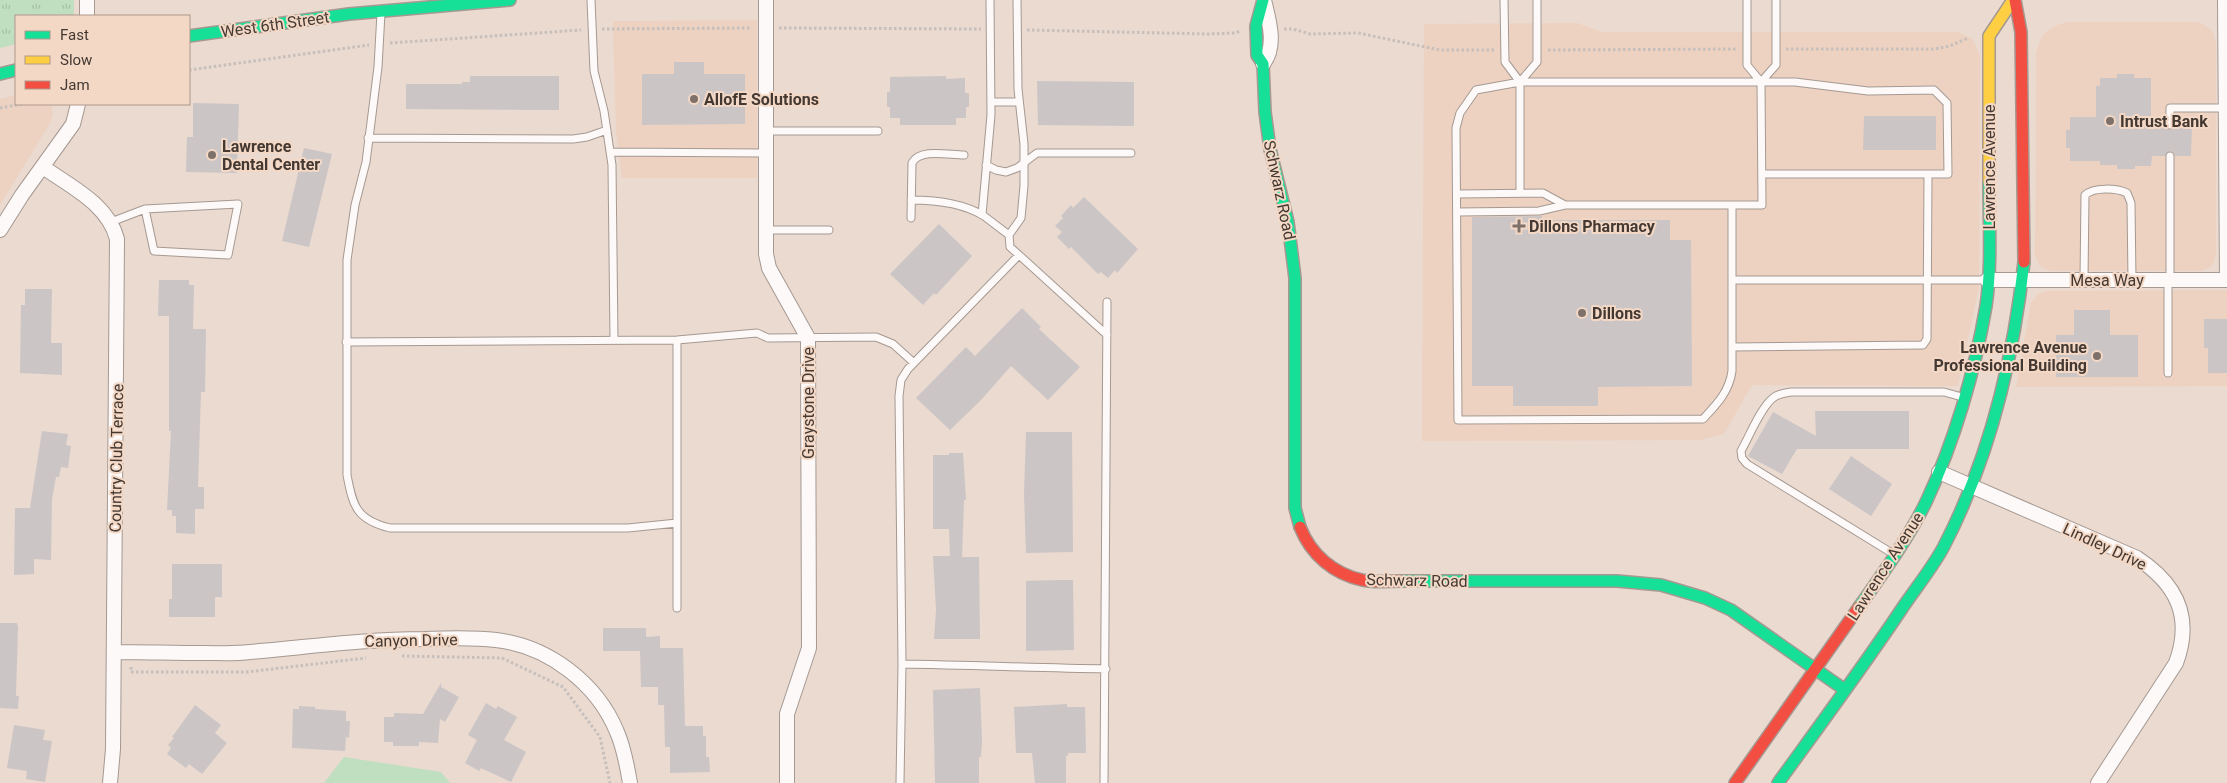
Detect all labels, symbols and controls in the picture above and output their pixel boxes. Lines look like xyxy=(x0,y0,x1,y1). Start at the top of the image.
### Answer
street label: West 6th Street xyxy=(220,7,330,41)
legend xyxy=(15,15,190,105)
text: Fast xyxy=(60,26,89,44)
text: Slow xyxy=(60,51,92,69)
text: Jam xyxy=(60,76,90,94)
place label: AllofE Solutions xyxy=(704,90,819,109)
marker: AllofE Solutions xyxy=(688,93,700,105)
street label: Lawrence Avenue xyxy=(1980,104,1999,230)
place label: Intrust Bank xyxy=(2120,112,2208,131)
marker: Intrust Bank xyxy=(2104,115,2116,127)
place label: Lawrence Dental Center xyxy=(222,137,320,174)
street label: Schwarz Road xyxy=(1260,139,1299,242)
marker: Lawrence Dental Center xyxy=(206,149,218,161)
place label: Dillons Pharmacy xyxy=(1529,217,1656,236)
marker: Dillons Pharmacy xyxy=(1513,220,1525,232)
street label: Mesa Way xyxy=(2070,271,2144,290)
place label: Dillons xyxy=(1592,304,1641,323)
marker: Dillons xyxy=(1576,307,1588,319)
place label: Lawrence Avenue Professional Building xyxy=(1933,338,2087,375)
street label: Graystone Drive xyxy=(799,347,818,459)
marker: Lawrence Avenue Professional Building xyxy=(2091,350,2103,362)
street label: Country Club Terrace xyxy=(106,384,127,532)
street label: Lawrence Avenue xyxy=(1843,509,1927,624)
street label: Lindley Drive xyxy=(2060,519,2150,574)
street label: Schwarz Road xyxy=(1366,570,1468,591)
street label: Canyon Drive xyxy=(364,630,458,651)

